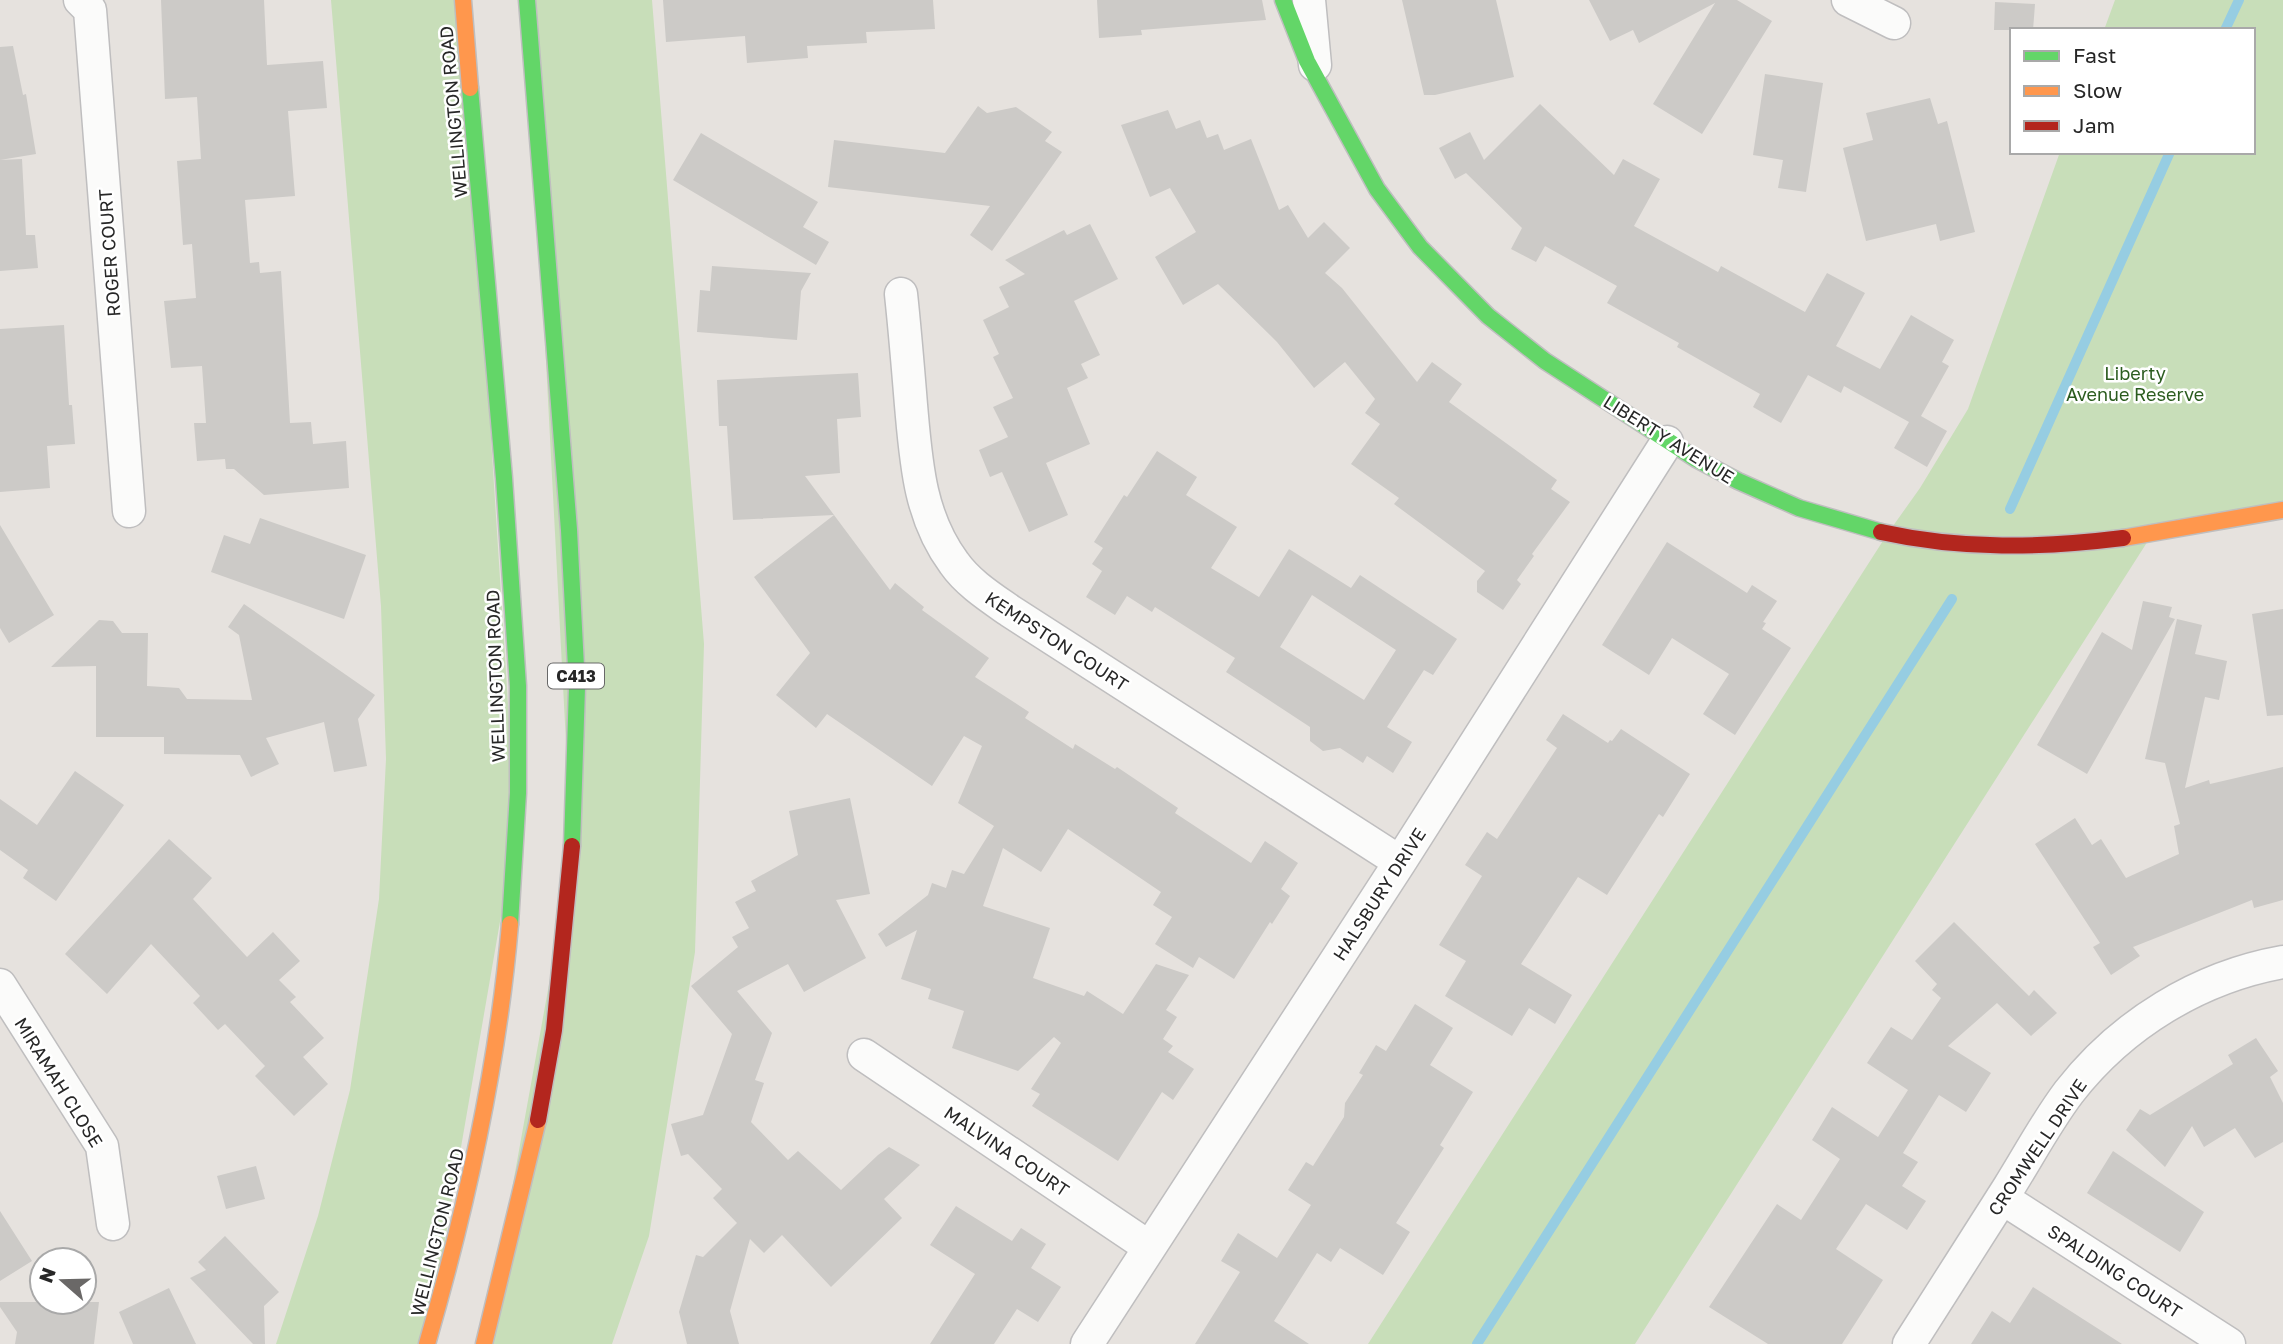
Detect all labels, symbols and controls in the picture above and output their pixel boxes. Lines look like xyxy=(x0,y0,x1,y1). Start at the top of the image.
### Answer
street label: WELLINGTON ROAD xyxy=(435,25,471,199)
legend xyxy=(2010,28,2255,154)
text: Fast xyxy=(2073,42,2116,68)
text: Slow xyxy=(2073,77,2122,103)
text: Jam xyxy=(2073,112,2115,138)
street label: ROGER COURT xyxy=(94,188,124,318)
park label: Liberty Avenue Reserve xyxy=(2066,362,2204,405)
street label: LIBERTY AVENUE xyxy=(1600,390,1738,488)
street label: KEMPSTON COURT xyxy=(981,587,1133,695)
street label: WELLINGTON ROAD xyxy=(481,589,509,763)
road number: C413 xyxy=(548,664,604,688)
street label: HALSBURY DRIVE xyxy=(1328,824,1430,964)
street label: MIRAMAH CLOSE xyxy=(10,1013,108,1151)
street label: CROMWELL DRIVE xyxy=(1983,1074,2091,1220)
street label: MALVINA COURT xyxy=(940,1101,1074,1201)
street label: WELLINGTON ROAD xyxy=(405,1146,469,1318)
street label: SPALDING COURT xyxy=(2044,1220,2186,1322)
north arrow xyxy=(28,1246,98,1316)
text: N xyxy=(33,1264,60,1286)

